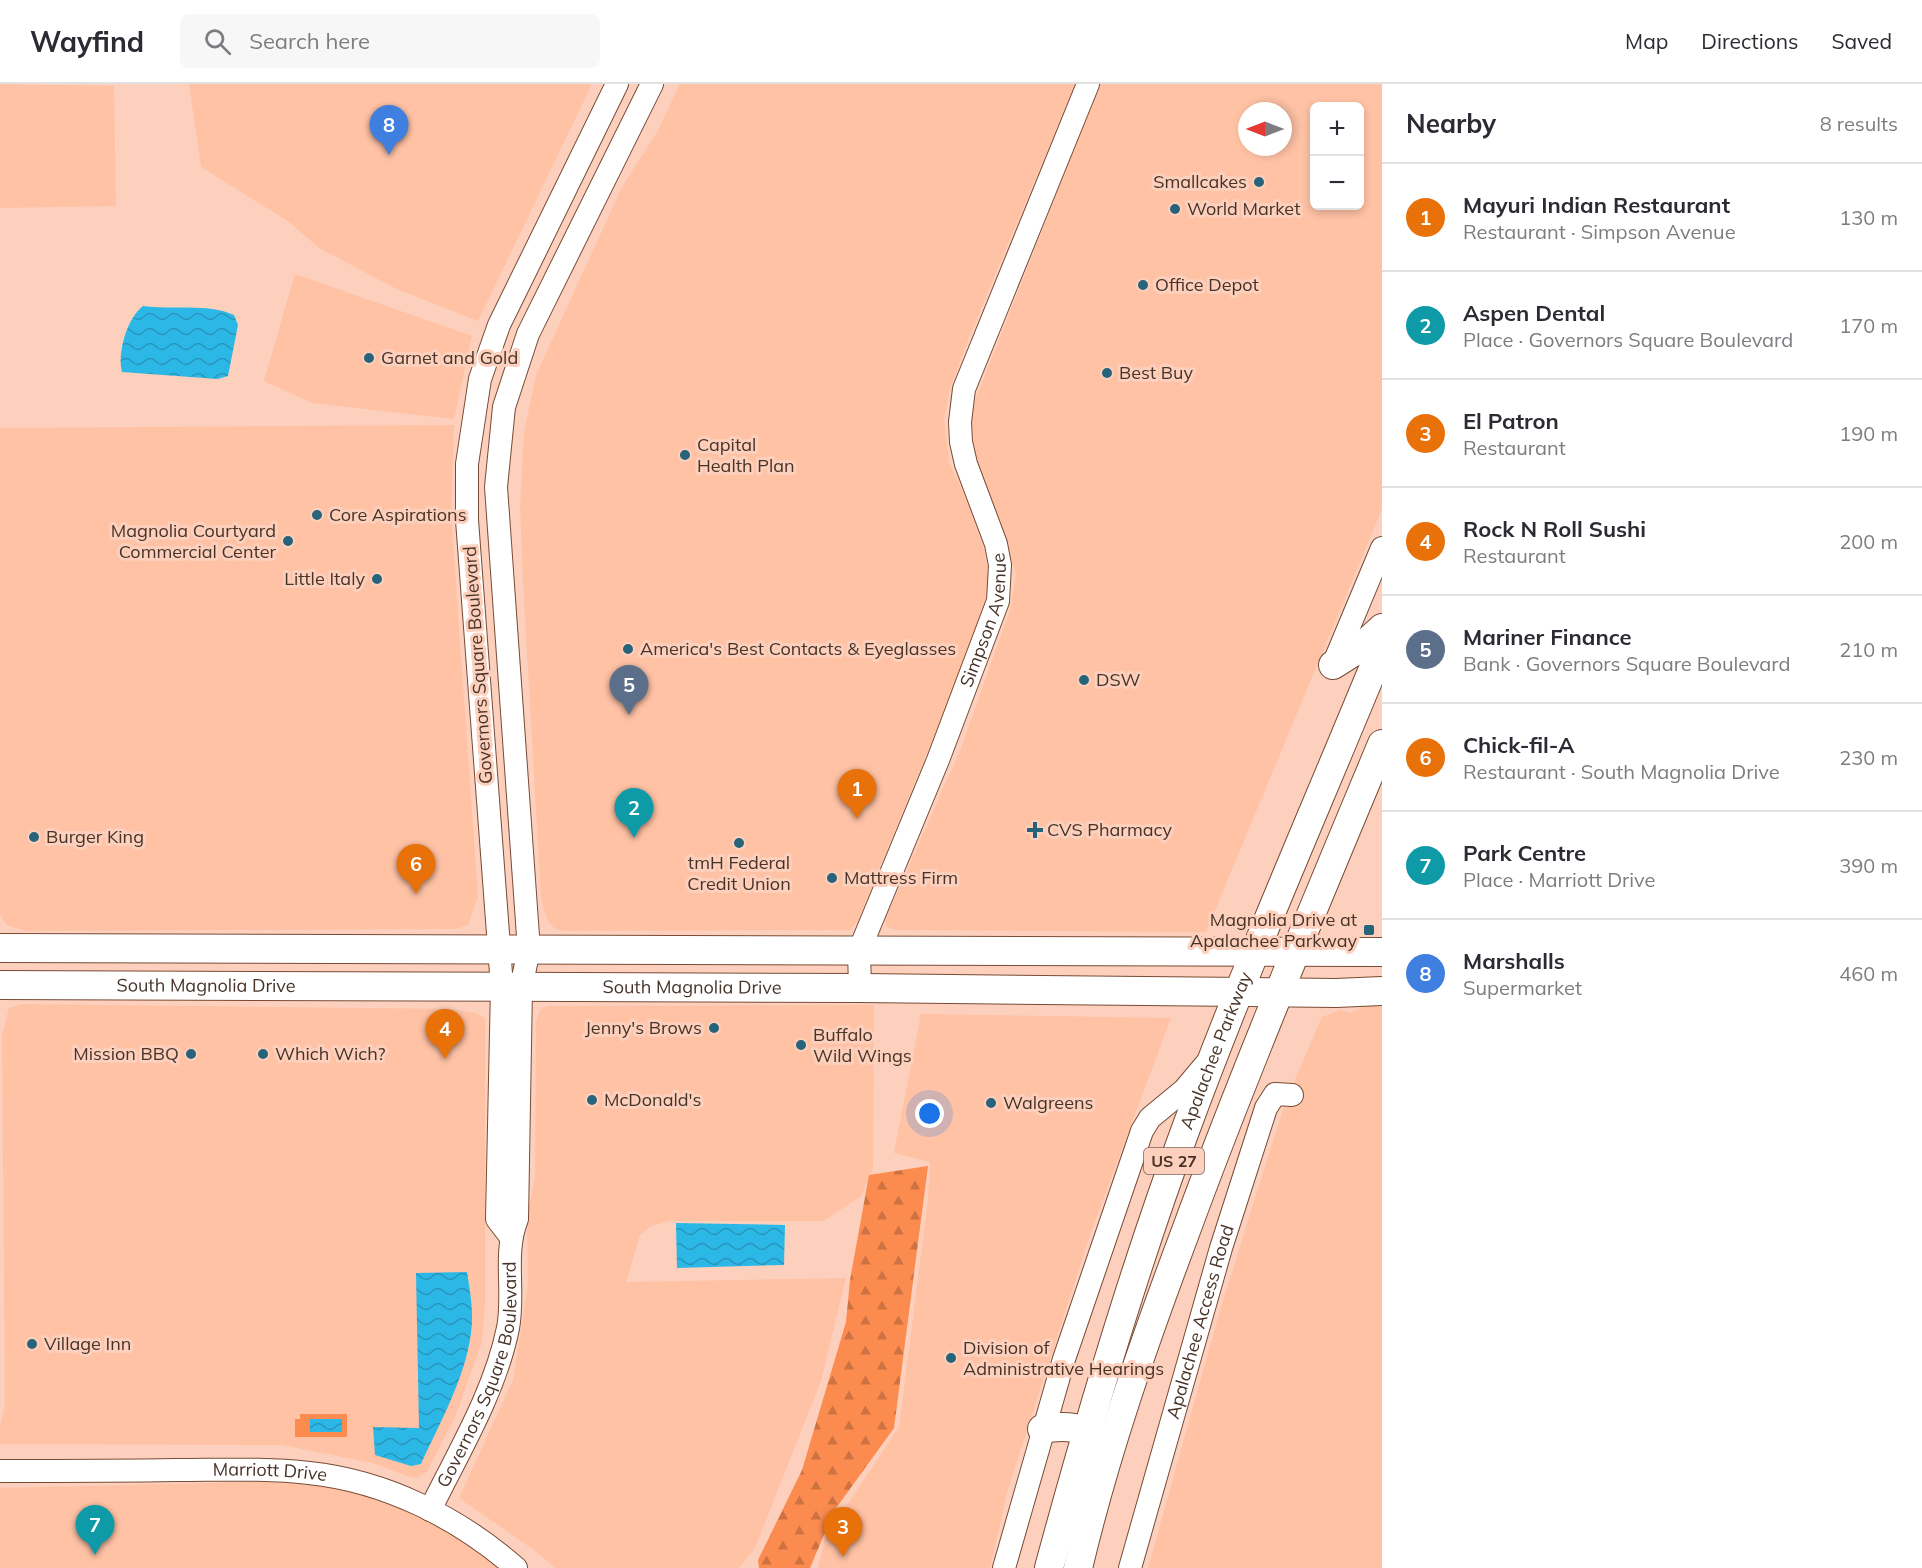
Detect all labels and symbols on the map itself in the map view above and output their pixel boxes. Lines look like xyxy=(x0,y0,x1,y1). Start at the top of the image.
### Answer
north arrow xyxy=(1238,102,1292,156)
pin: 8 xyxy=(370,106,408,155)
place label: Smallcakes xyxy=(1153,170,1247,193)
marker: Smallcakes xyxy=(1252,175,1266,189)
place label: World Market xyxy=(1187,197,1300,220)
marker: World Market xyxy=(1168,202,1182,216)
place label: Office Depot xyxy=(1155,273,1259,296)
marker: Office Depot xyxy=(1136,278,1150,292)
place label: Garnet and Gold xyxy=(381,346,518,369)
marker: Garnet and Gold xyxy=(362,351,376,365)
place label: Best Buy xyxy=(1119,361,1193,384)
marker: Best Buy xyxy=(1100,366,1114,380)
place label: Capital Health Plan xyxy=(697,433,795,477)
marker: Capital Health Plan xyxy=(678,448,692,462)
place label: Core Aspirations xyxy=(329,503,467,526)
marker: Core Aspirations xyxy=(310,508,324,522)
place label: Magnolia Courtyard Commercial Center xyxy=(111,519,276,563)
marker: Magnolia Courtyard Commercial Center xyxy=(281,534,295,548)
street label: Governors Square Boulevard xyxy=(458,545,497,785)
street label: Simpson Avenue xyxy=(955,551,1011,690)
place label: Little Italy xyxy=(284,567,365,590)
marker: Little Italy xyxy=(370,572,384,586)
place label: America's Best Contacts & Eyeglasses xyxy=(640,637,956,660)
marker: America's Best Contacts & Eyeglasses xyxy=(621,642,635,656)
pin: 5 xyxy=(610,666,648,715)
place label: DSW xyxy=(1096,668,1140,691)
marker: DSW xyxy=(1077,673,1091,687)
pin: 1 xyxy=(838,770,876,819)
pin: 2 xyxy=(614,788,654,838)
place label: CVS Pharmacy xyxy=(1047,818,1172,841)
marker: CVS Pharmacy xyxy=(1028,823,1042,837)
place label: Burger King xyxy=(46,825,144,848)
marker: Burger King xyxy=(27,830,41,844)
marker: tmH Federal Credit Union xyxy=(732,836,746,850)
pin: 6 xyxy=(396,844,436,894)
place label: tmH Federal Credit Union xyxy=(687,851,791,895)
place label: Mattress Firm xyxy=(844,866,958,889)
marker: Mattress Firm xyxy=(825,871,839,885)
place label: Magnolia Drive at Apalachee Parkway xyxy=(1190,908,1357,952)
marker: Magnolia Drive at Apalachee Parkway xyxy=(1362,923,1376,937)
street label: Apalachee Parkway xyxy=(1175,968,1257,1132)
street label: South Magnolia Drive xyxy=(116,973,296,997)
street label: South Magnolia Drive xyxy=(602,975,782,999)
pin: 4 xyxy=(426,1010,464,1059)
place label: Jenny's Brows xyxy=(585,1016,702,1039)
marker: Jenny's Brows xyxy=(707,1021,721,1035)
place label: Buffalo Wild Wings xyxy=(813,1023,912,1067)
marker: Buffalo Wild Wings xyxy=(794,1038,808,1052)
place label: Mission BBQ xyxy=(73,1042,179,1065)
place label: Which Wich? xyxy=(275,1042,386,1065)
marker: Mission BBQ xyxy=(184,1047,198,1061)
marker: Which Wich? xyxy=(256,1047,270,1061)
place label: McDonald's xyxy=(604,1088,701,1111)
place label: Walgreens xyxy=(1003,1091,1093,1114)
marker: McDonald's xyxy=(585,1093,599,1107)
marker: Walgreens xyxy=(984,1096,998,1110)
your location xyxy=(915,1099,944,1128)
road number: US 27 xyxy=(1144,1148,1204,1174)
street label: Apalachee Access Road xyxy=(1161,1222,1239,1421)
street label: Governors Square Boulevard xyxy=(431,1261,521,1491)
place label: Village Inn xyxy=(44,1332,131,1355)
place label: Division of Administrative Hearings xyxy=(963,1336,1164,1380)
marker: Village Inn xyxy=(25,1337,39,1351)
marker: Division of Administrative Hearings xyxy=(944,1351,958,1365)
street label: Marriott Drive xyxy=(213,1458,329,1486)
pin: 7 xyxy=(76,1506,115,1555)
pin: 3 xyxy=(824,1508,862,1557)

